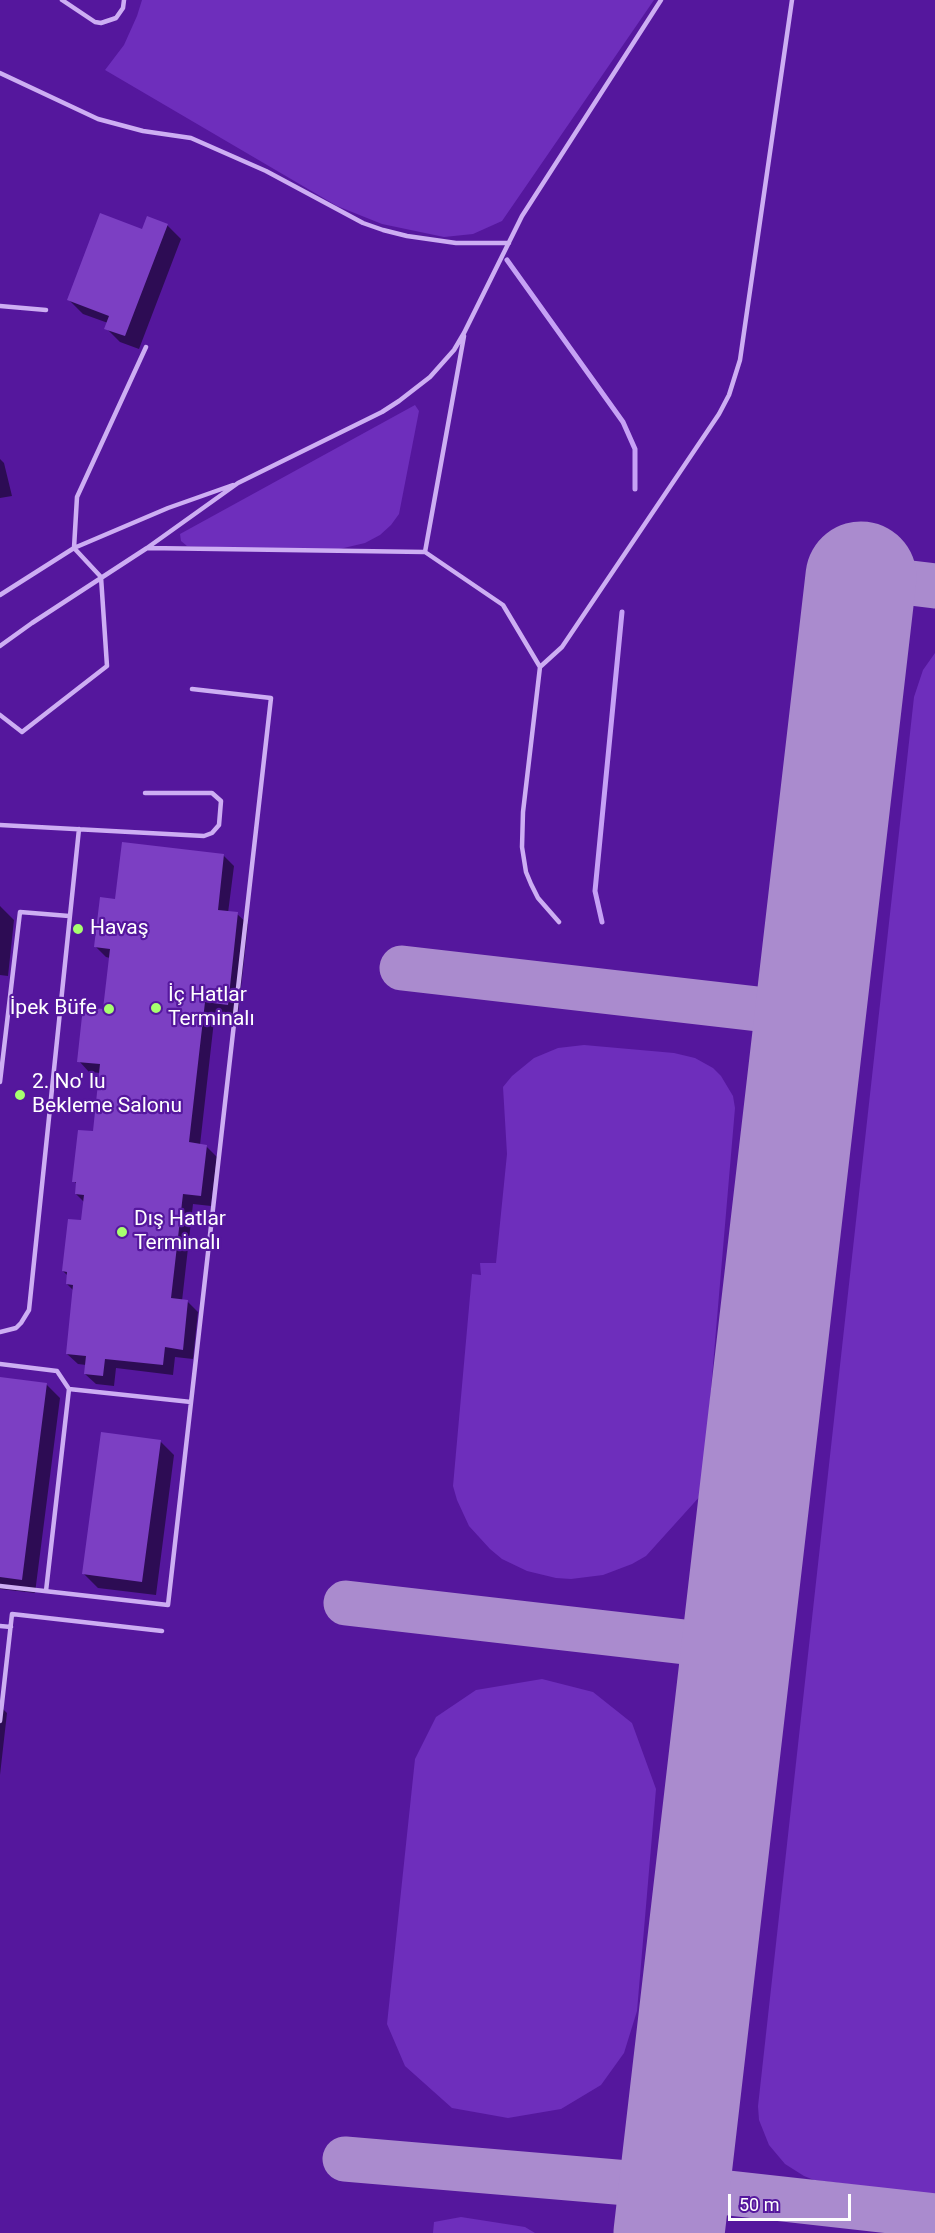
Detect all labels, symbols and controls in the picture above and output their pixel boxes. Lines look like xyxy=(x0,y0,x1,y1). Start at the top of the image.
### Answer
place label: Havaş xyxy=(90,916,149,942)
marker: Havaş xyxy=(71,922,85,936)
place label: İç Hatlar Terminalı xyxy=(168,983,255,1033)
place label: İpek Büfe xyxy=(10,996,97,1022)
marker: İç Hatlar Terminalı xyxy=(149,1001,163,1015)
marker: İpek Büfe xyxy=(102,1002,116,1016)
place label: 2. No' lu Bekleme Salonu xyxy=(32,1070,182,1120)
marker: 2. No' lu Bekleme Salonu xyxy=(13,1088,27,1102)
place label: Dış Hatlar Terminalı xyxy=(134,1207,226,1257)
marker: Dış Hatlar Terminalı xyxy=(115,1225,129,1239)
scale bar xyxy=(731,2182,854,2220)
text: 50 m xyxy=(739,2194,779,2215)

